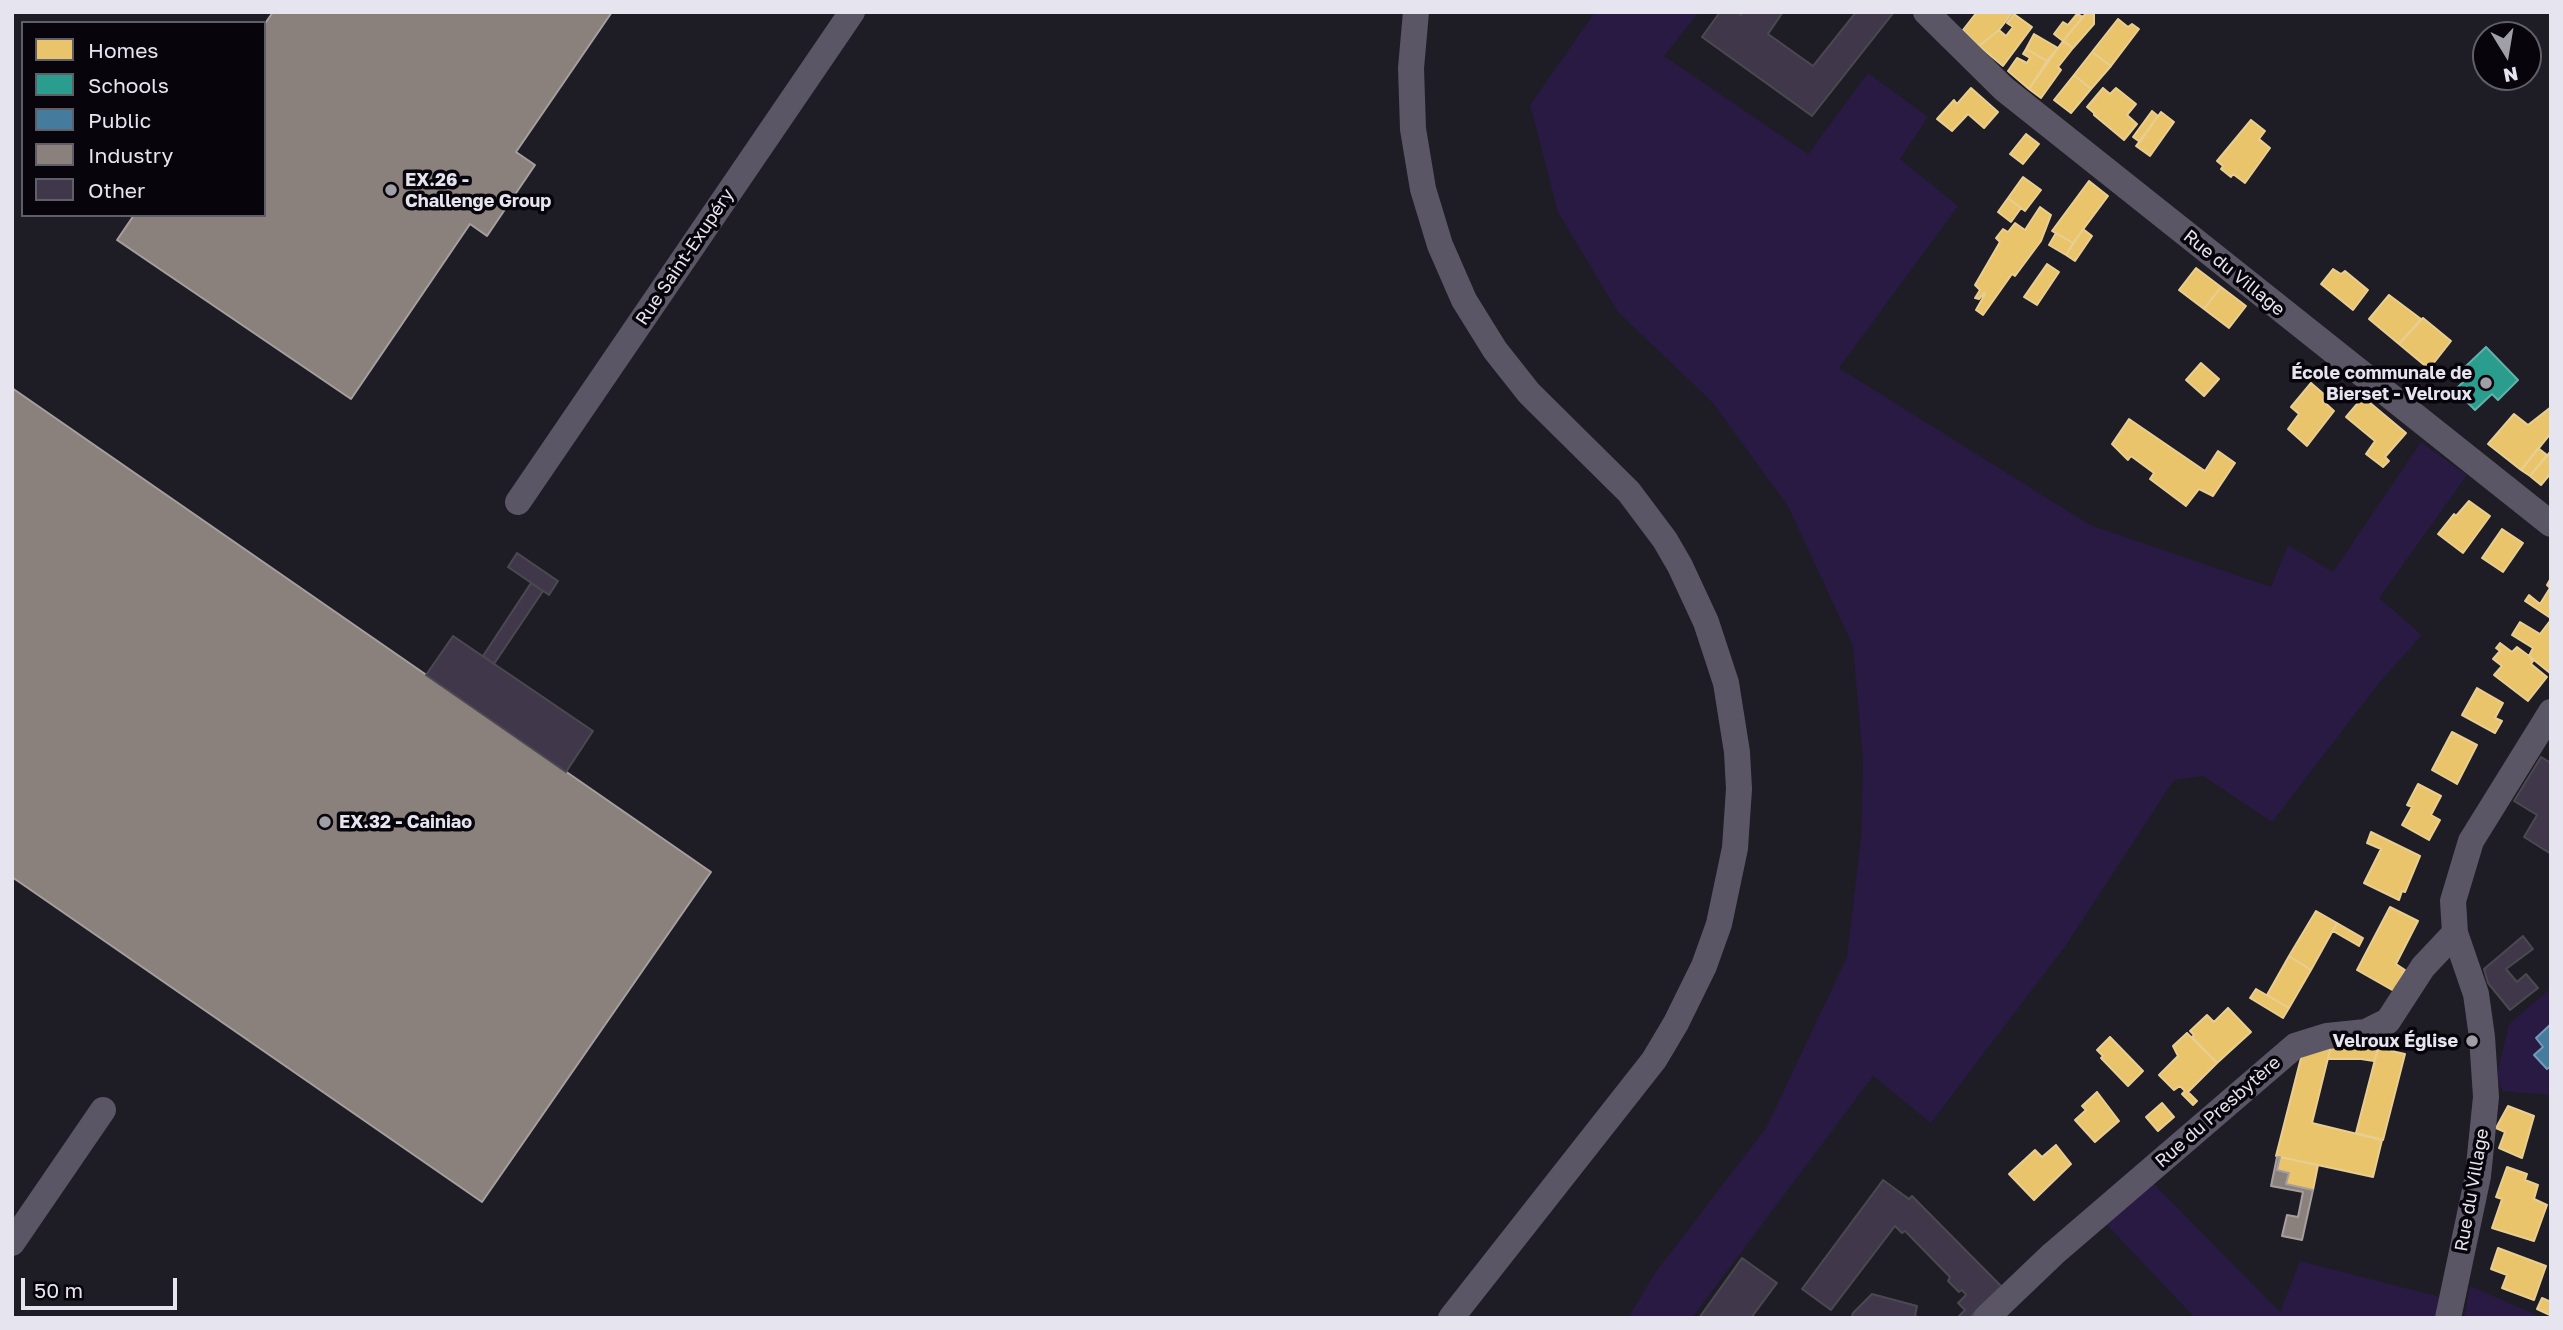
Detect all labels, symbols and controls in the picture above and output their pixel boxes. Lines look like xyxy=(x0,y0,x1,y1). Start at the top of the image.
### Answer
legend xyxy=(21,21,266,217)
north arrow xyxy=(2472,21,2542,91)
text: Homes xyxy=(88,37,158,63)
text: N xyxy=(2501,62,2520,88)
text: Schools xyxy=(88,72,169,98)
text: Public xyxy=(88,107,151,133)
text: Industry xyxy=(88,142,173,168)
place label: EX.26 - Challenge Group xyxy=(405,169,551,212)
text: Other xyxy=(88,177,145,203)
marker: EX.26 - Challenge Group xyxy=(383,182,399,198)
street label: Rue Saint-Exupéry xyxy=(631,185,739,329)
street label: Rue du Village xyxy=(2179,226,2289,320)
place label: École communale de Bierset - Velroux xyxy=(2291,362,2472,404)
marker: École communale de Bierset - Velroux xyxy=(2478,375,2494,391)
place label: EX.32 - Cainiao xyxy=(339,811,472,833)
marker: EX.32 - Cainiao xyxy=(317,814,333,830)
place label: Velroux Église xyxy=(2333,1030,2458,1052)
marker: Velroux Église xyxy=(2464,1033,2480,1049)
street label: Rue du Presbytère xyxy=(2151,1052,2285,1172)
street label: Rue du Village xyxy=(2451,1127,2493,1253)
scale bar xyxy=(24,1264,180,1308)
text: 50 m xyxy=(34,1277,83,1303)

